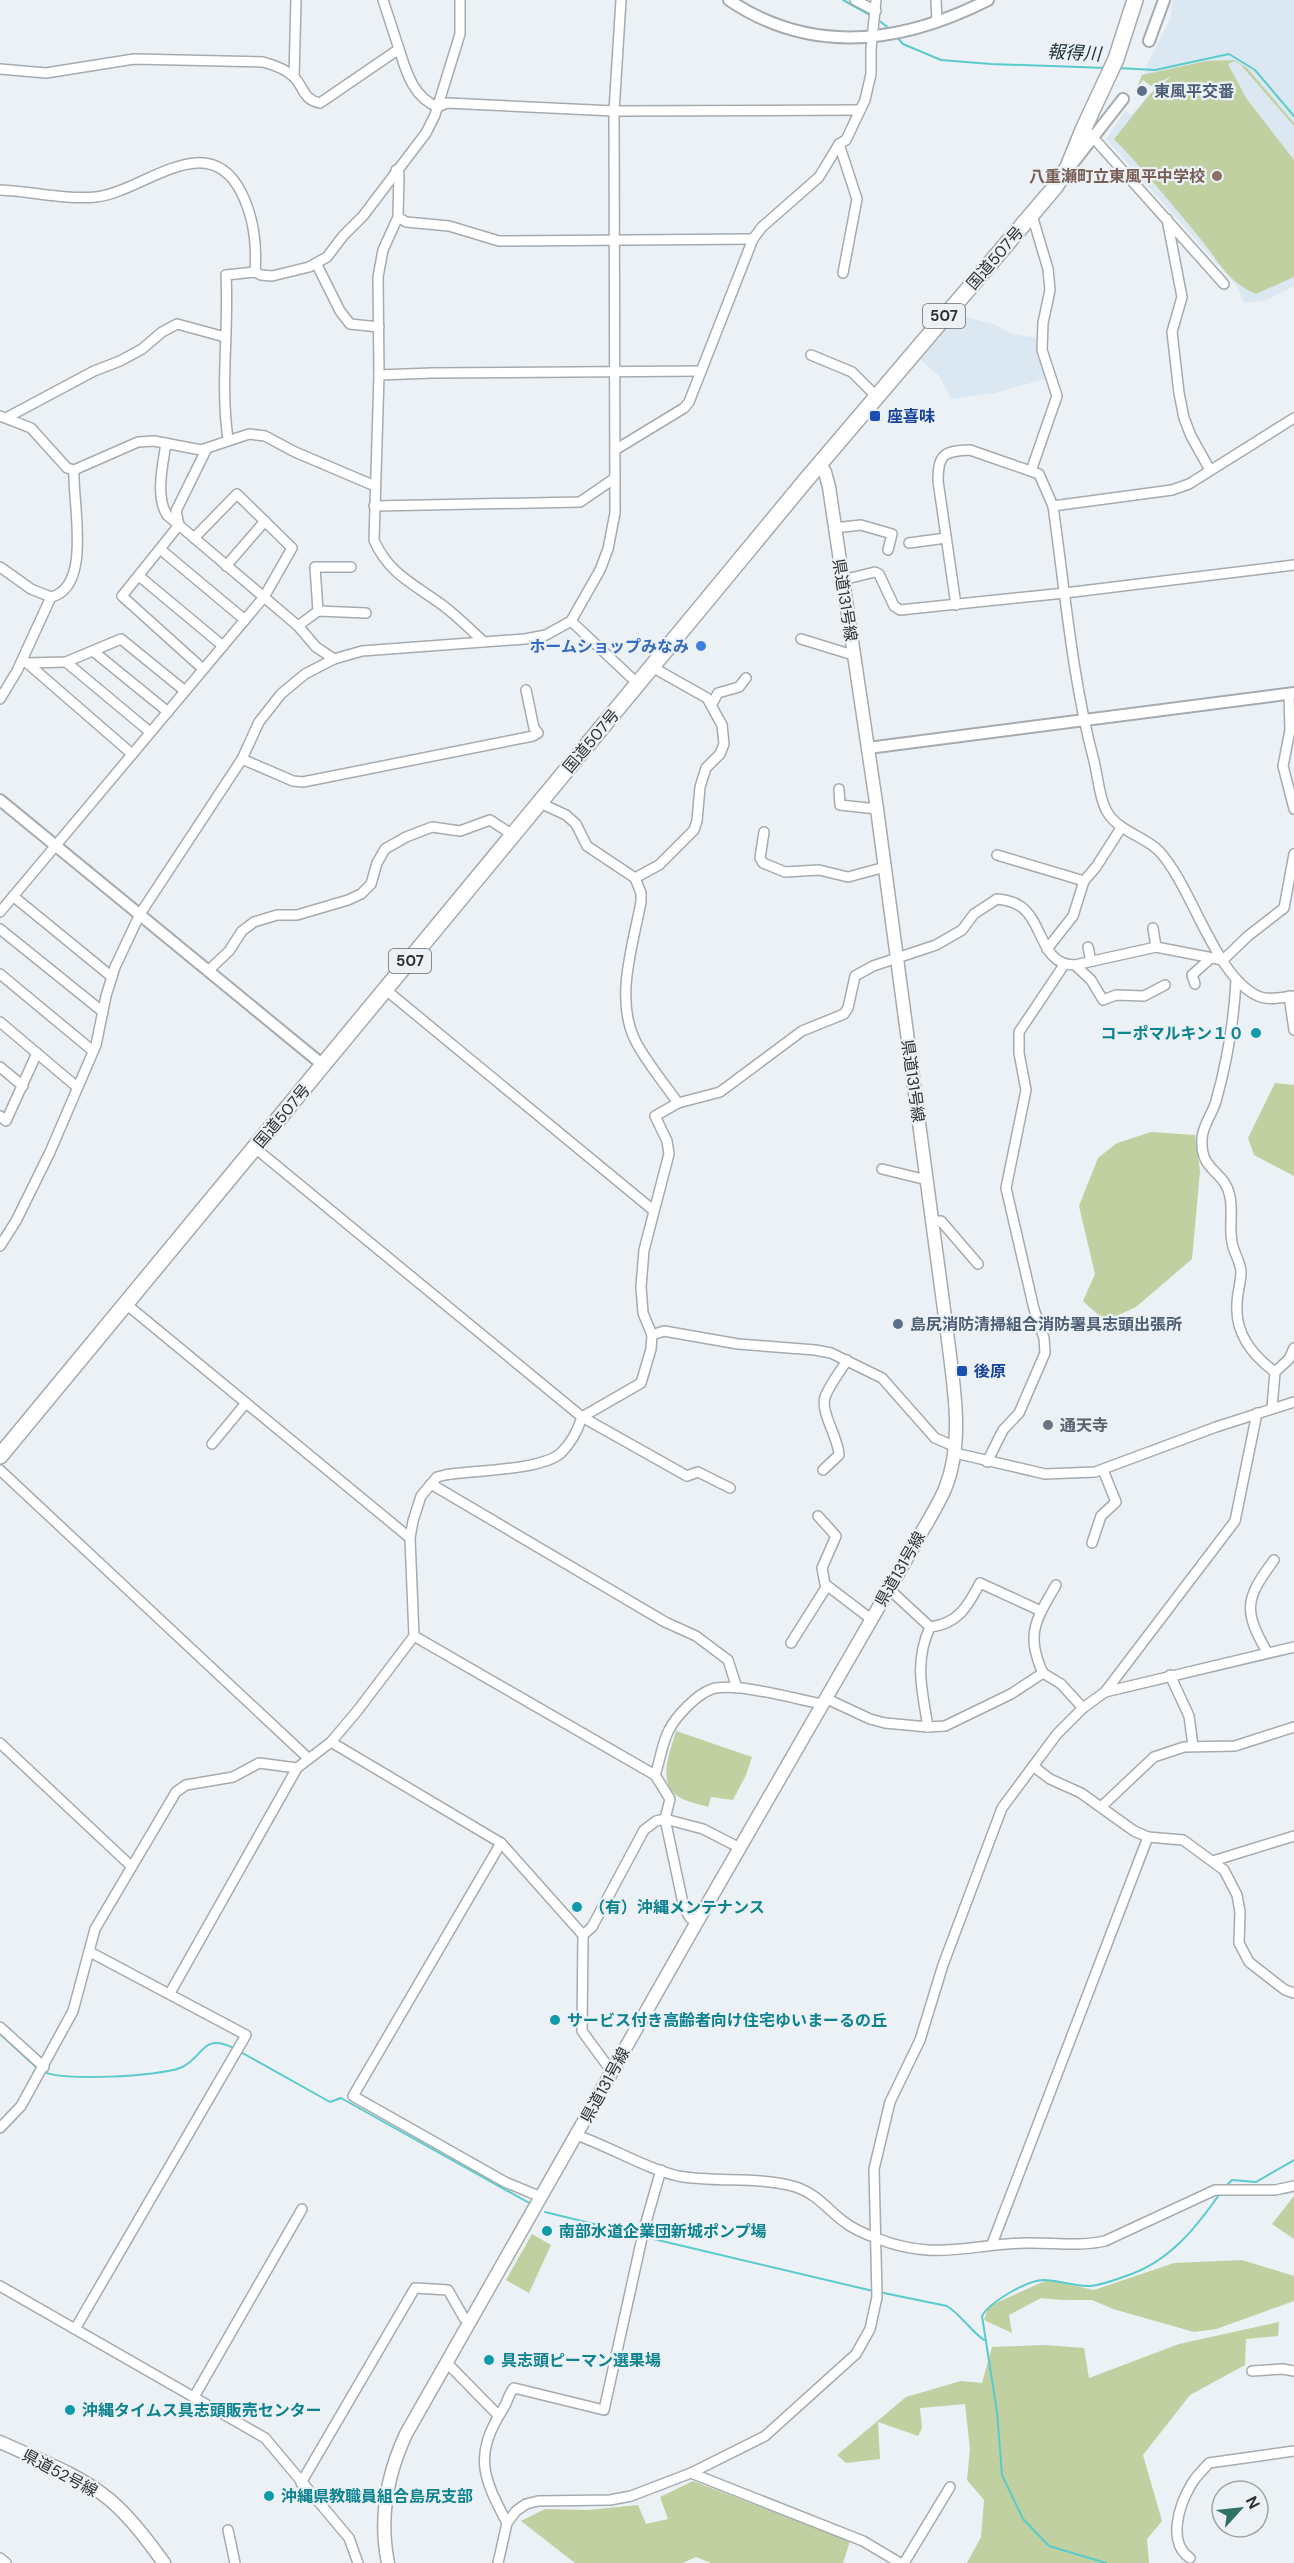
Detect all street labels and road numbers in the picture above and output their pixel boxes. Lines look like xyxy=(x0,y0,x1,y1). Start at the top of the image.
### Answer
street label: 国道507号 xyxy=(962,222,1028,294)
road number: 507 xyxy=(923,304,965,328)
street label: 県道131号線 xyxy=(828,557,862,643)
street label: 国道507号 xyxy=(558,705,624,777)
road number: 507 xyxy=(389,949,431,973)
street label: 県道131号線 xyxy=(897,1038,929,1124)
street label: 国道507号 xyxy=(249,1080,315,1152)
street label: 県道131号線 xyxy=(870,1528,930,1610)
street label: 県道131号線 xyxy=(576,2044,634,2126)
street label: 県道52号線 xyxy=(19,2444,101,2502)

